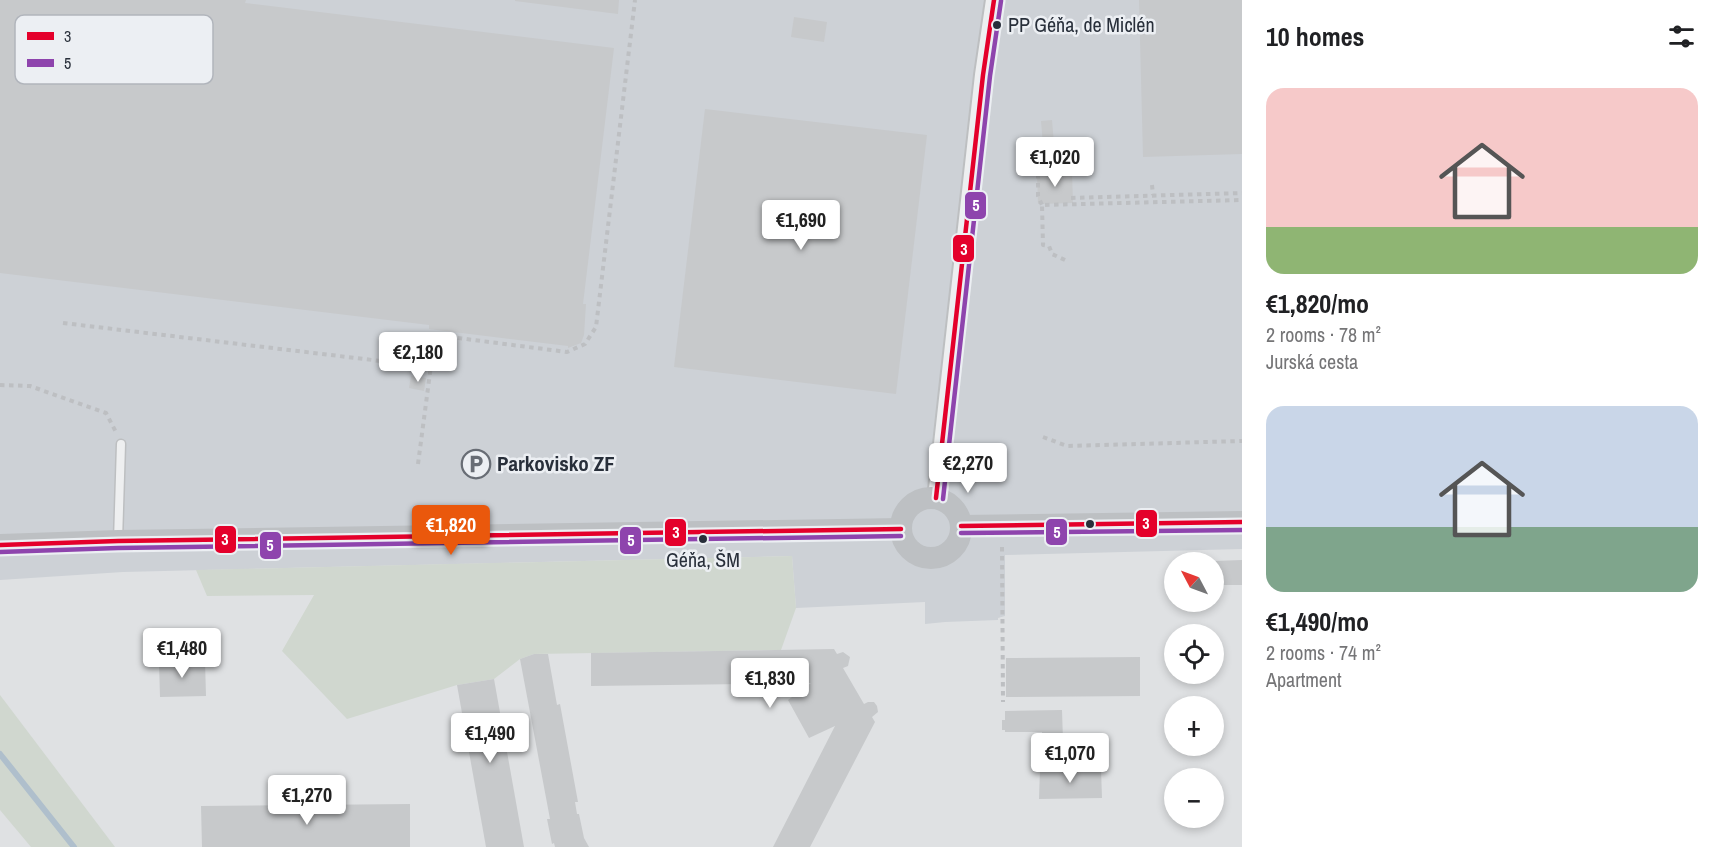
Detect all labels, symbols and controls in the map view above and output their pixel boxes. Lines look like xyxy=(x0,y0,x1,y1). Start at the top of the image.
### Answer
place label: PP Géňa, de Miclén xyxy=(1008,11,1155,38)
legend xyxy=(15,15,213,84)
marker: PP Géňa, de Miclén xyxy=(991,19,1003,31)
text: 10 homes xyxy=(1266,19,1364,54)
icon: filters xyxy=(1665,20,1698,53)
text: 3 xyxy=(64,25,71,47)
text: 5 xyxy=(64,52,71,74)
icon: home xyxy=(1428,127,1536,235)
pin: €1,020 xyxy=(1006,137,1104,188)
text: €1,020 xyxy=(1030,143,1080,170)
line badge: 5 xyxy=(964,191,987,220)
text: 5 xyxy=(972,194,980,216)
pin: €1,690 xyxy=(752,200,850,251)
text: €1,690 xyxy=(776,206,826,233)
line badge: 3 xyxy=(952,234,975,263)
text: 3 xyxy=(960,238,968,260)
text: €1,820/mo xyxy=(1266,286,1369,321)
text: 2 rooms · 78 m² xyxy=(1266,321,1381,348)
pin: €2,180 xyxy=(369,332,467,383)
text: €2,180 xyxy=(393,338,443,365)
text: Jurská cesta xyxy=(1266,348,1358,375)
pin: €2,270 xyxy=(919,443,1017,494)
icon: home xyxy=(1428,445,1536,553)
parking icon: Parkovisko ZF xyxy=(460,448,492,480)
place label: Parkovisko ZF xyxy=(497,449,615,478)
text: €2,270 xyxy=(943,449,993,476)
pin: €1,820 xyxy=(402,505,500,556)
line badge: 3 xyxy=(1135,509,1158,538)
text: €1,820 xyxy=(426,511,476,538)
text: 3 xyxy=(1142,512,1150,534)
line badge: 3 xyxy=(664,518,687,547)
line badge: 5 xyxy=(1045,518,1068,546)
unlabelled marker xyxy=(1084,518,1096,530)
text: 3 xyxy=(672,521,680,543)
text: 5 xyxy=(1053,521,1061,543)
line badge: 3 xyxy=(214,525,237,554)
line badge: 5 xyxy=(619,526,642,555)
text: 3 xyxy=(221,528,229,550)
text: 5 xyxy=(627,529,635,551)
line badge: 5 xyxy=(259,531,282,560)
marker: Géňa, ŠM xyxy=(697,533,709,545)
text: 5 xyxy=(266,534,274,556)
place label: Géňa, ŠM xyxy=(666,546,740,573)
north arrow xyxy=(1164,552,1224,612)
map controls xyxy=(1164,552,1224,828)
text: €1,490/mo xyxy=(1266,604,1369,639)
button: locate xyxy=(1164,624,1224,684)
pin: €1,480 xyxy=(133,628,231,679)
text: €1,480 xyxy=(157,634,207,661)
text: 2 rooms · 74 m² xyxy=(1266,639,1381,666)
pin: €1,830 xyxy=(721,658,819,709)
text: €1,830 xyxy=(745,664,795,691)
text: Apartment xyxy=(1266,666,1342,693)
button: + xyxy=(1164,696,1224,756)
pin: €1,490 xyxy=(441,713,539,764)
text: €1,490 xyxy=(465,719,515,746)
pin: €1,070 xyxy=(1021,733,1119,784)
text: €1,070 xyxy=(1045,739,1095,766)
button: − xyxy=(1164,768,1224,828)
pin: €1,270 xyxy=(258,775,356,826)
text: €1,270 xyxy=(282,781,332,808)

